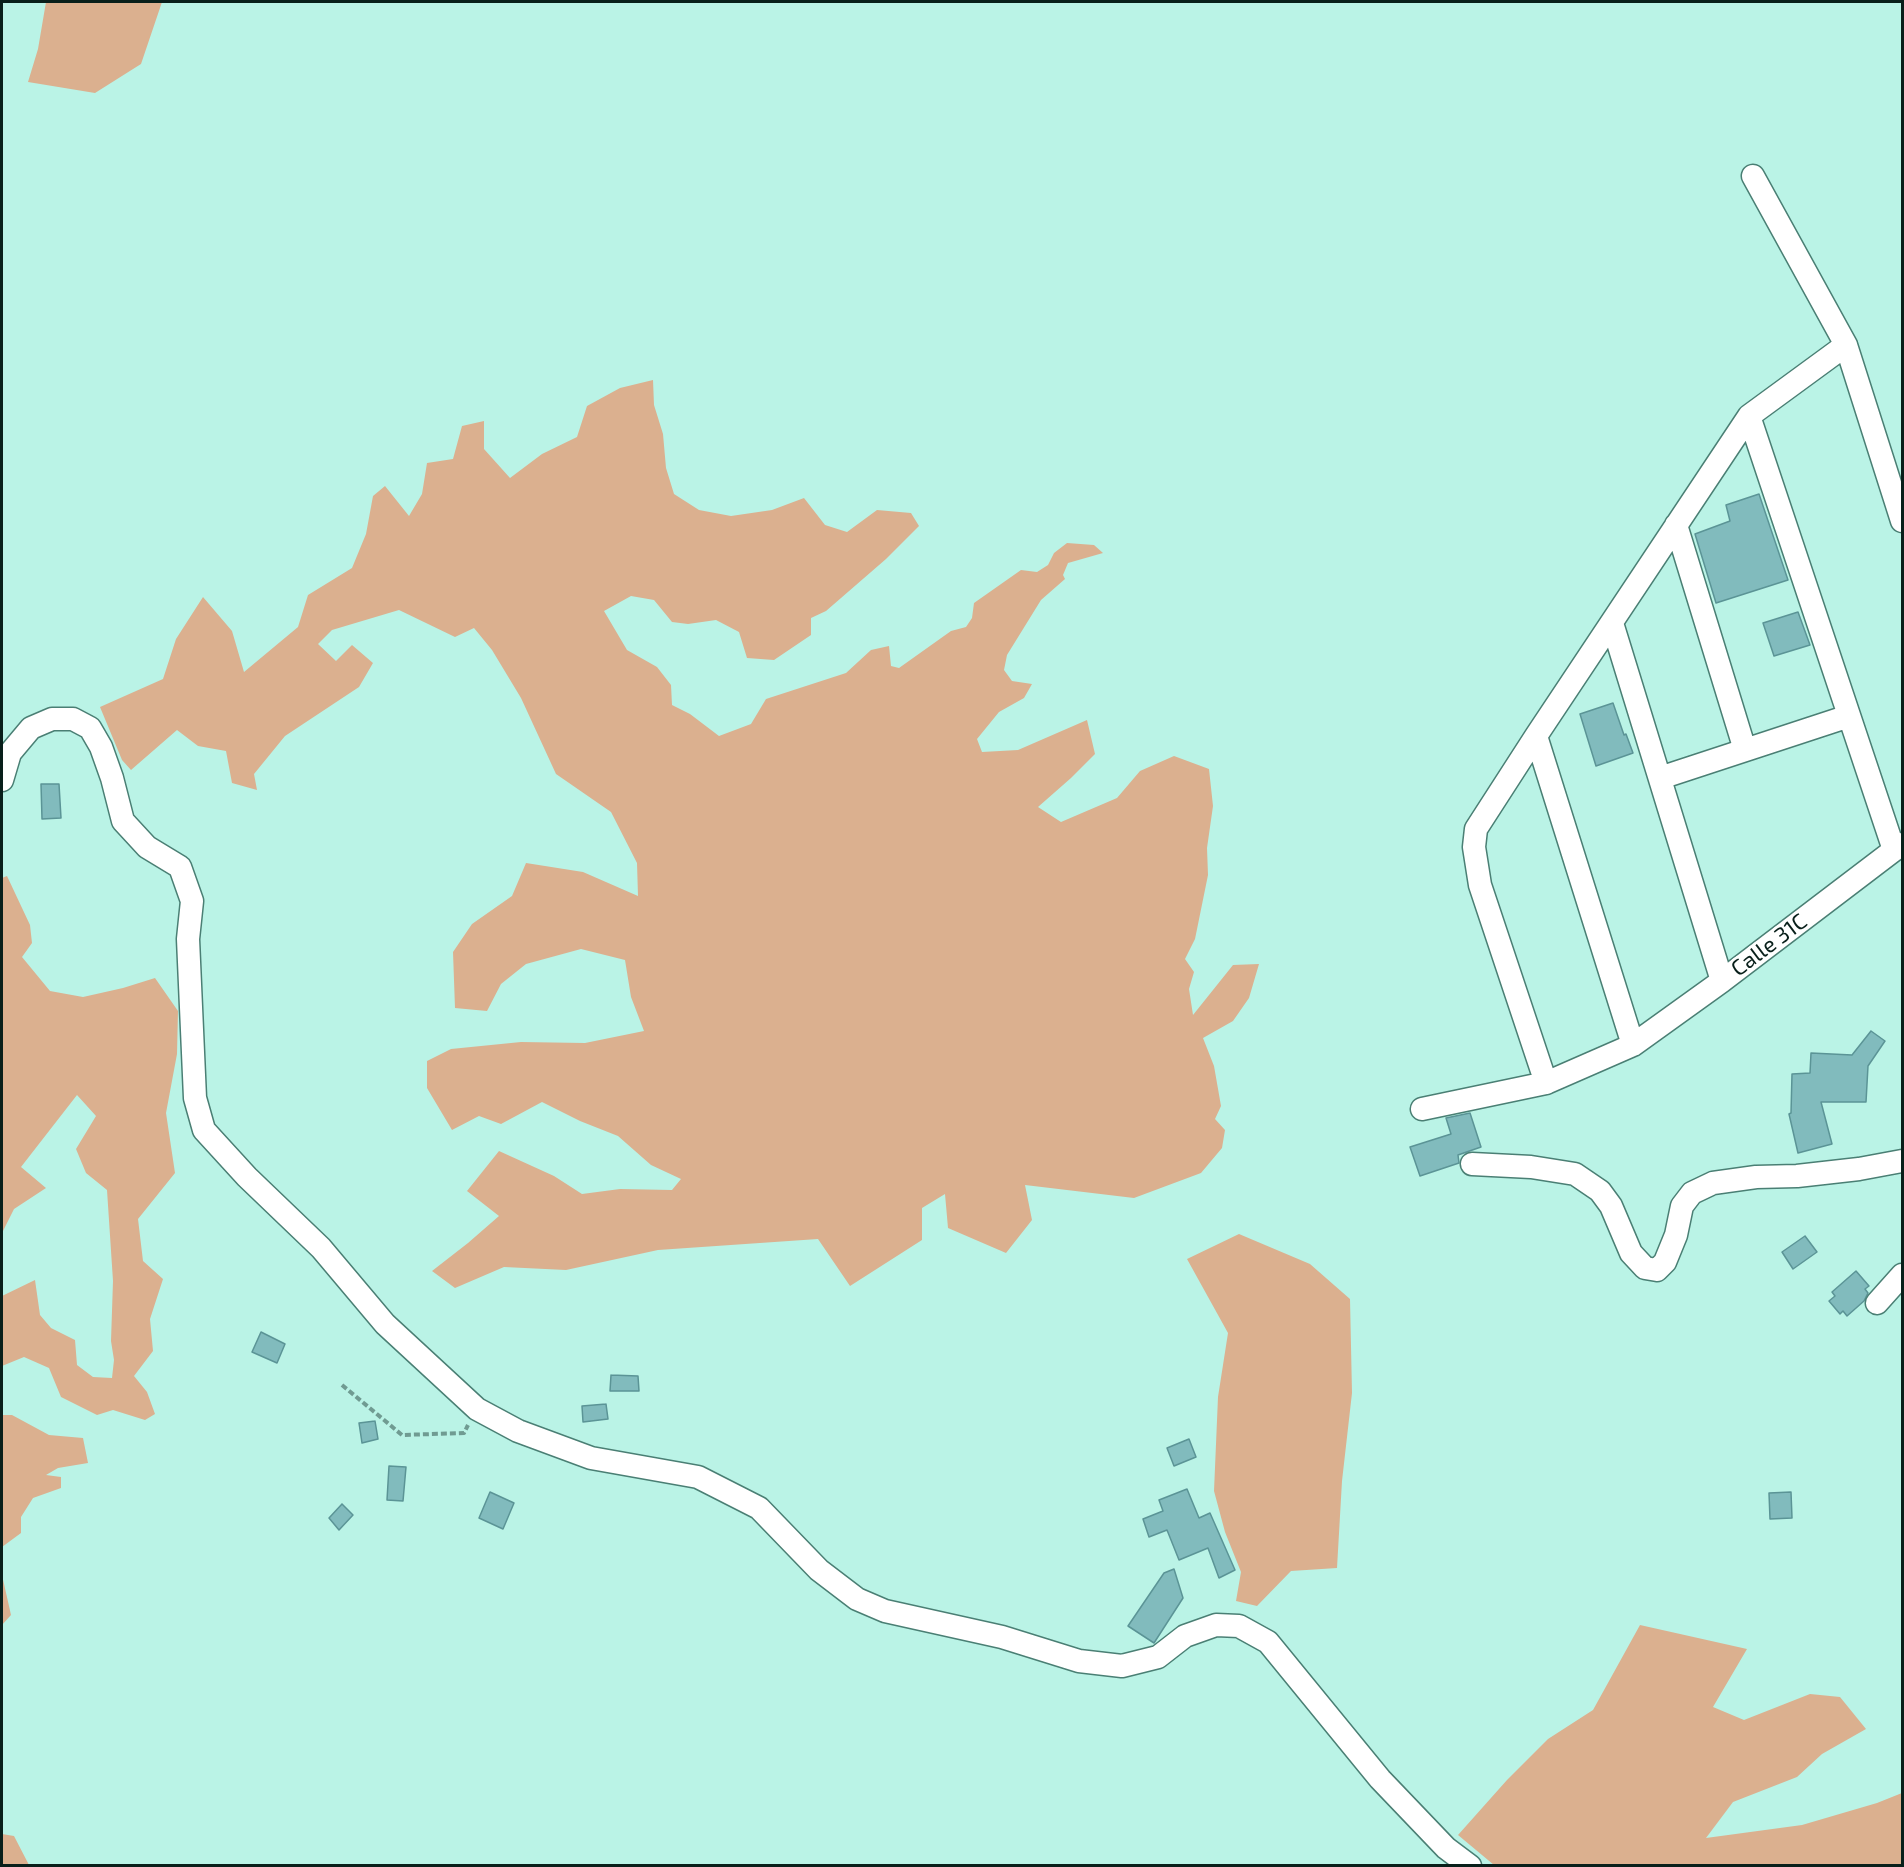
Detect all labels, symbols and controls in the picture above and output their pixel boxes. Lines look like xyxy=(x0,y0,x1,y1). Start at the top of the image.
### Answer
street label: Calle 31C xyxy=(1726,908,1812,982)

